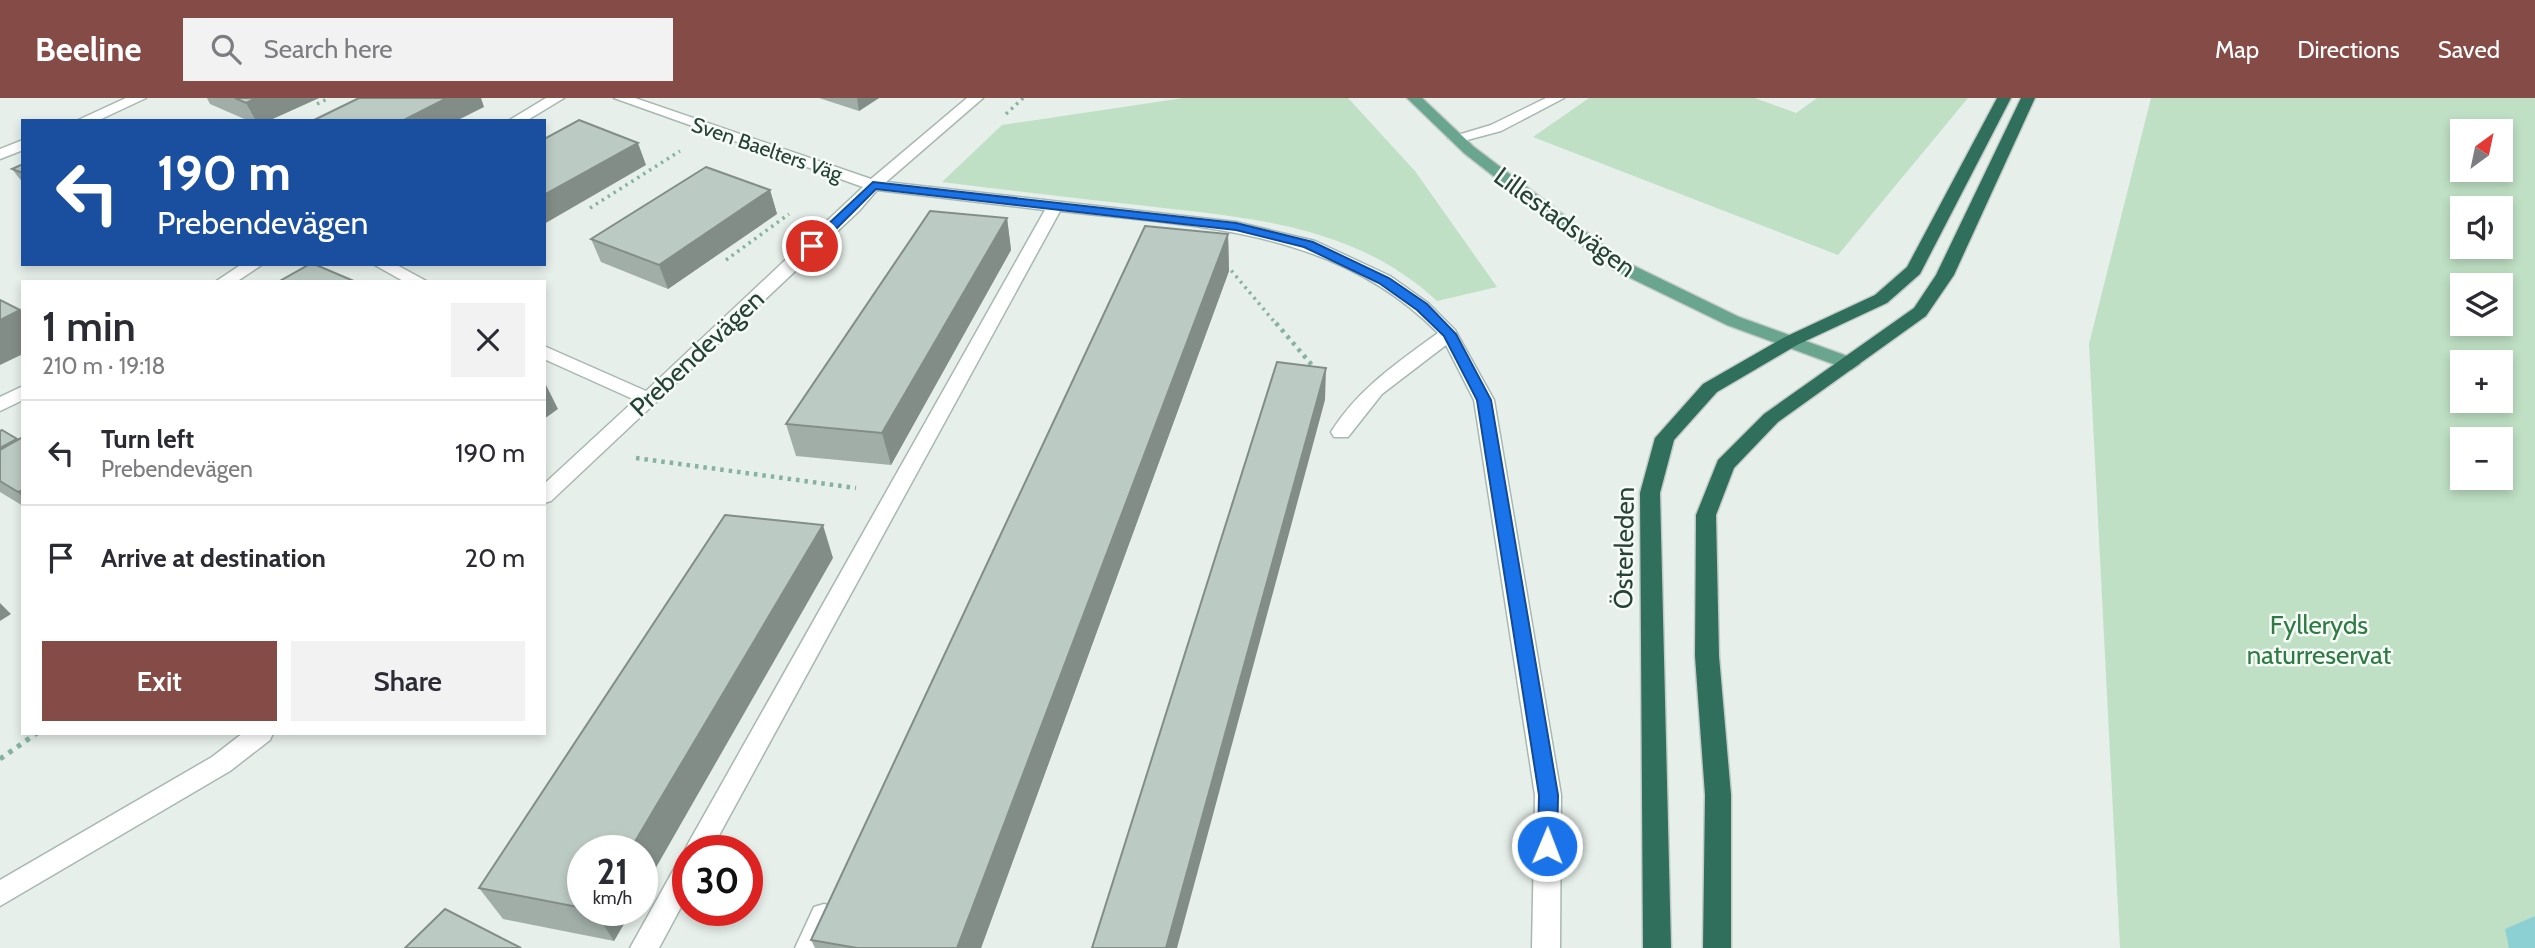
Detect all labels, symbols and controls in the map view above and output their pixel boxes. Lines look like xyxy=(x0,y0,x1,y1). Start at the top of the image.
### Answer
search box xyxy=(183,18,673,81)
text: Beeline xyxy=(35,29,141,69)
icon: search xyxy=(207,30,245,68)
text: Search here xyxy=(263,33,393,65)
text: Map xyxy=(2215,35,2259,64)
text: Directions xyxy=(2297,35,2400,64)
text: Saved xyxy=(2438,35,2500,64)
street label: Sven Baelters Väg xyxy=(688,111,846,187)
north arrow xyxy=(2450,119,2513,182)
map controls xyxy=(2450,119,2513,490)
text: 190 m xyxy=(157,143,291,202)
icon: left xyxy=(42,147,133,238)
street label: Lillestadsvägen xyxy=(1488,160,1642,284)
button: sound xyxy=(2450,196,2513,259)
text: Prebendevägen xyxy=(157,203,368,242)
pin xyxy=(782,216,842,276)
icon: arrive xyxy=(793,227,831,265)
button: layers xyxy=(2450,273,2513,336)
street label: Prebendevägen xyxy=(623,283,771,423)
text: 1 min xyxy=(42,300,136,352)
button: close xyxy=(451,303,525,377)
button: + xyxy=(2450,350,2513,413)
text: 210 m · 19:18 xyxy=(42,352,166,380)
text: Turn left xyxy=(101,423,194,455)
button: − xyxy=(2450,427,2513,490)
icon: left xyxy=(42,434,80,472)
text: 190 m xyxy=(455,437,525,469)
text: Prebendevägen xyxy=(101,455,253,483)
street label: Österleden xyxy=(1607,487,1641,609)
icon: arrive xyxy=(42,539,80,577)
text: Arrive at destination xyxy=(101,542,326,574)
text: 20 m xyxy=(465,542,525,574)
park label: Fylleryds naturreservat xyxy=(2247,609,2391,671)
button: Exit xyxy=(42,641,277,721)
button: Share xyxy=(291,641,525,721)
position arrow xyxy=(1510,809,1584,883)
speed limit sign: 30 xyxy=(672,835,763,926)
text: 21 xyxy=(597,850,628,893)
text: km/h xyxy=(593,887,632,909)

